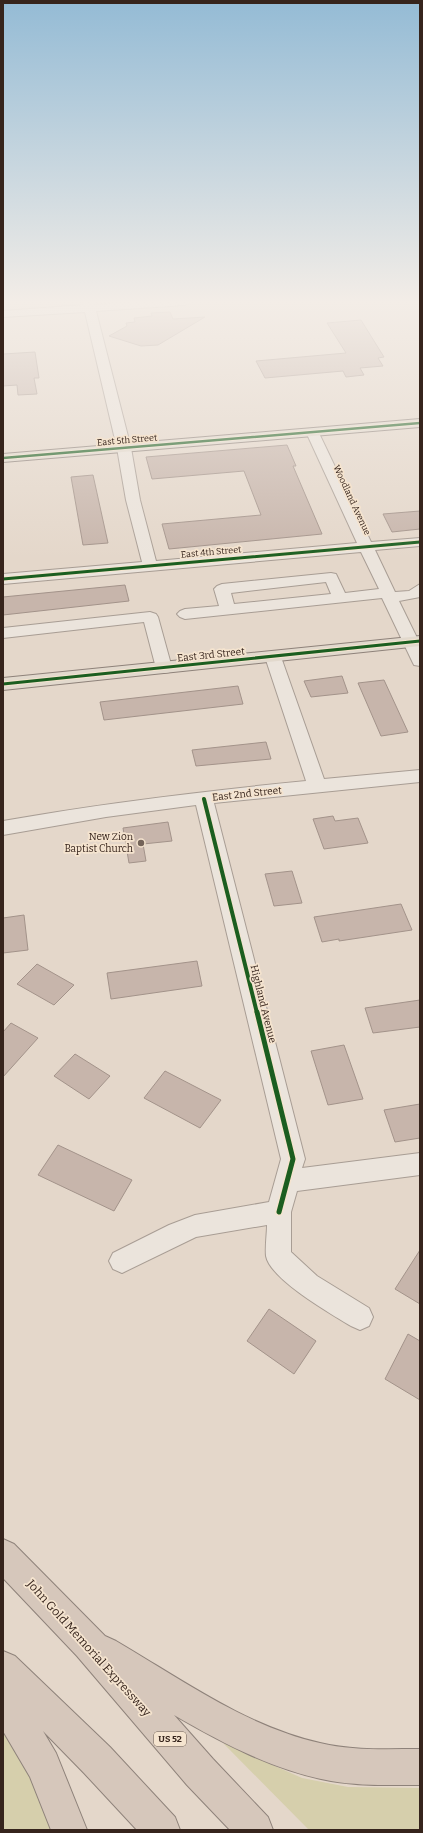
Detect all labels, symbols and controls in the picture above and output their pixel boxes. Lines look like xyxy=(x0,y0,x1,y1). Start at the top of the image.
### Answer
street label: East 5th Street xyxy=(96,432,158,448)
street label: Woodland Avenue xyxy=(331,463,373,537)
street label: East 4th Street xyxy=(180,544,243,560)
street label: East 3rd Street xyxy=(177,645,246,665)
street label: East 2nd Street xyxy=(212,784,283,804)
place label: New Zion Baptist Church xyxy=(64,831,134,855)
marker: New Zion Baptist Church xyxy=(136,838,146,848)
street label: Highland Avenue xyxy=(247,964,279,1044)
street label: John Gold Memorial Expressway xyxy=(23,1576,154,1720)
road number: US 52 xyxy=(154,1732,186,1746)

